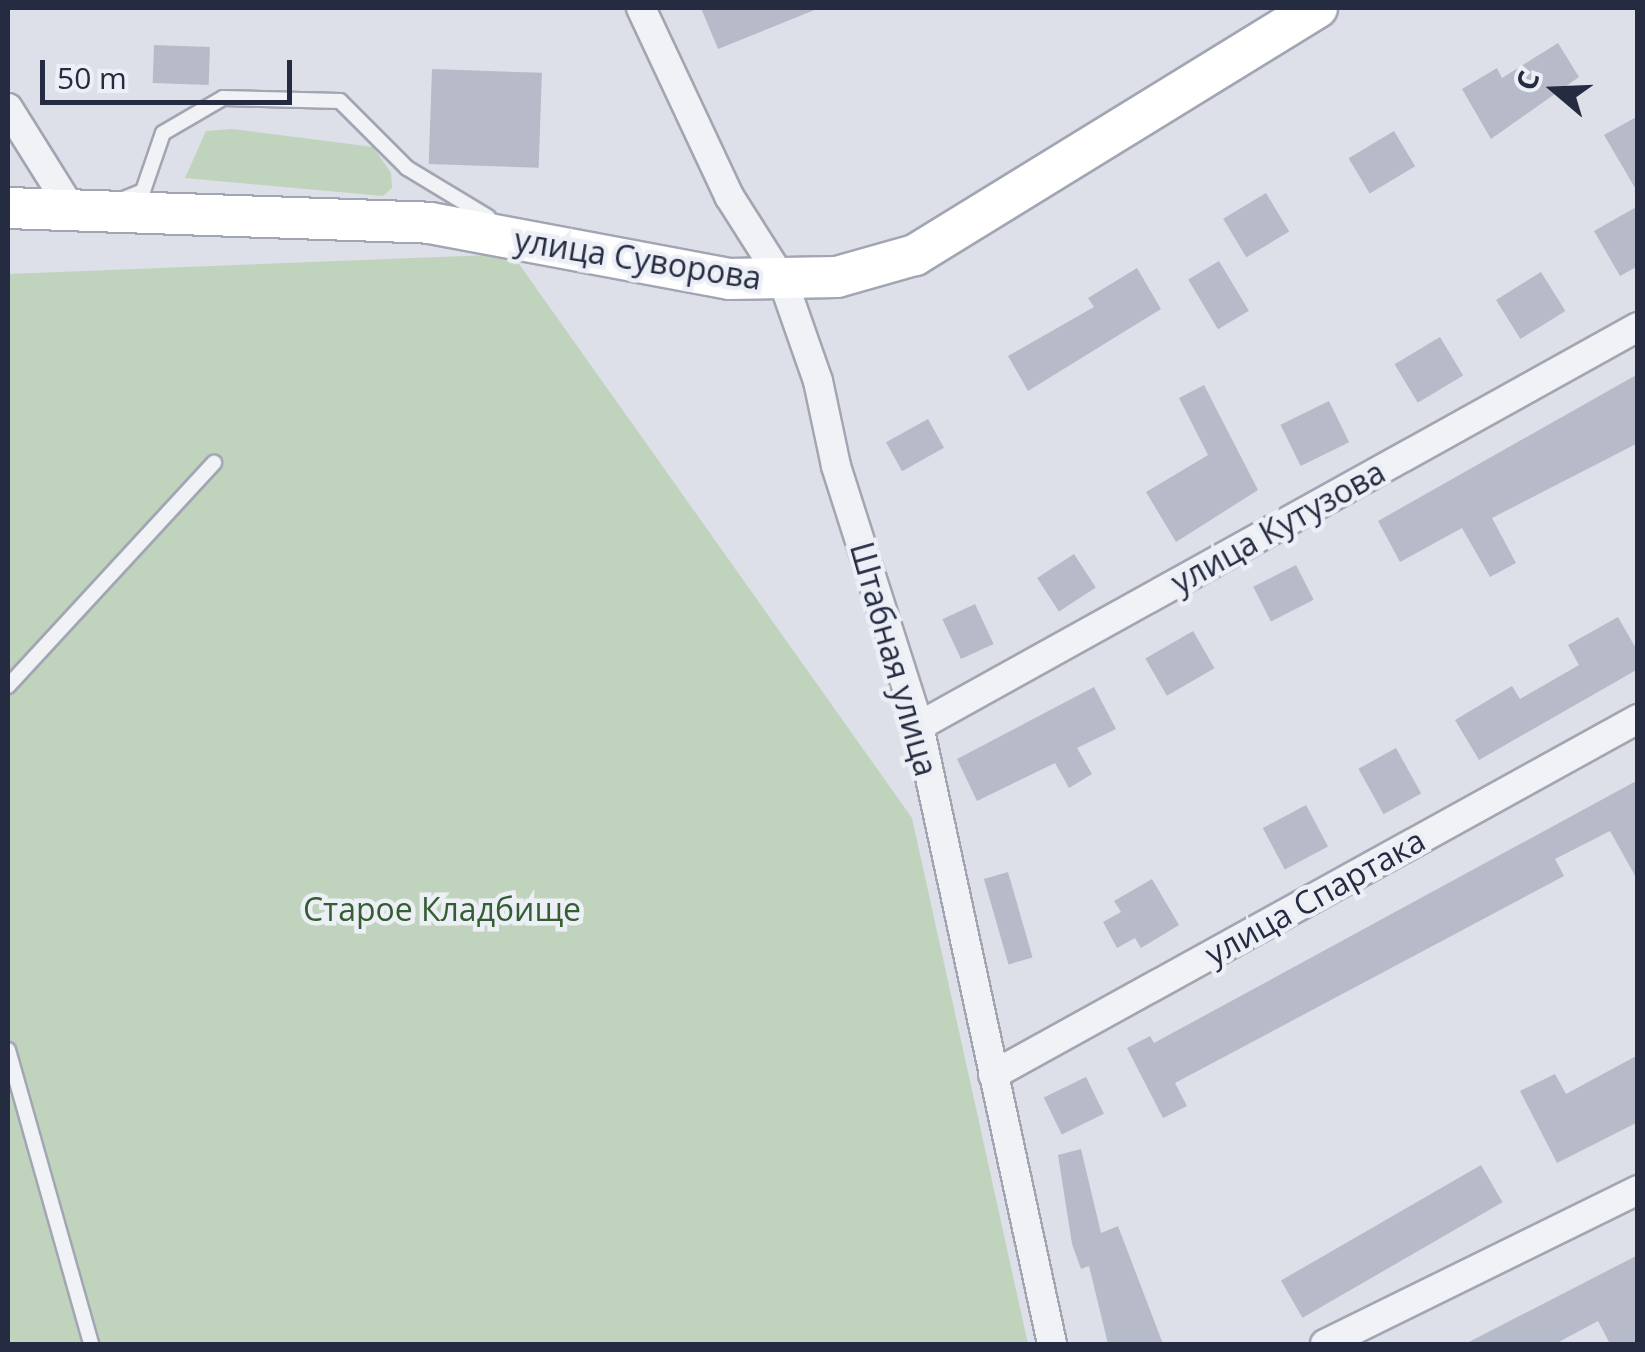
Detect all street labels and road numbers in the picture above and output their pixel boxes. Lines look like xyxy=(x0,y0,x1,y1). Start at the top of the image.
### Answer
street label: улица Суворова xyxy=(512,221,764,297)
street label: улица Кутузова xyxy=(1164,452,1392,602)
street label: Штабная улица xyxy=(842,538,946,780)
street label: улица Спартака xyxy=(1198,821,1432,973)

